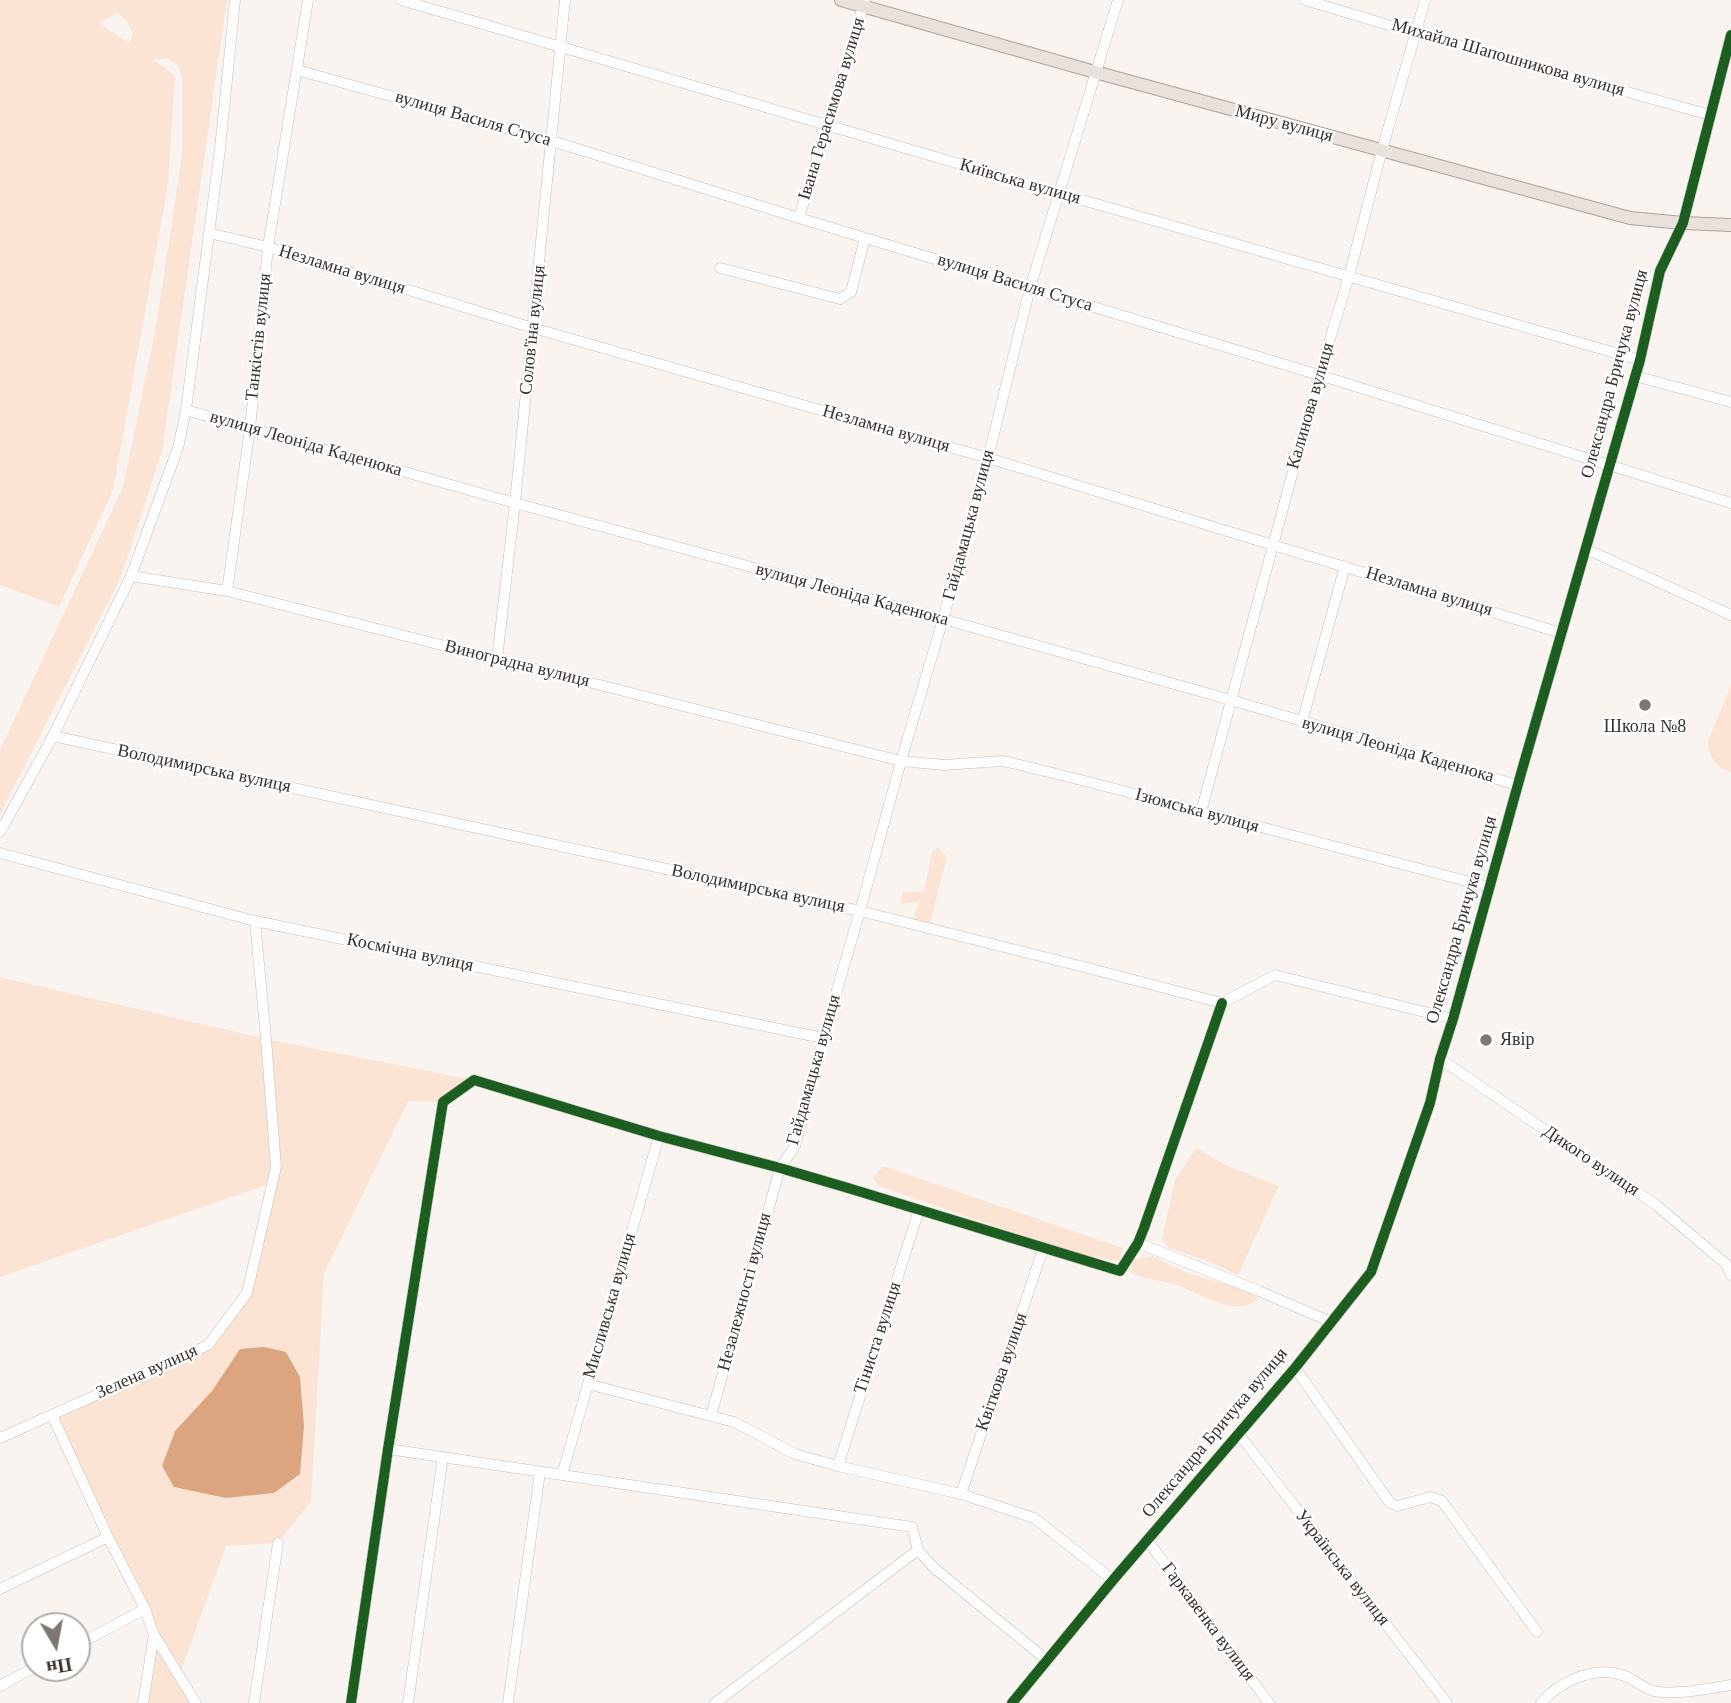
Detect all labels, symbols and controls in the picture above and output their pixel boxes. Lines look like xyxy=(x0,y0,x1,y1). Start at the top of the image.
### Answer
street label: Михайла Шапошникова вулиця xyxy=(1389,14,1627,102)
street label: Івана Герасимова вулиця xyxy=(794,15,870,203)
street label: вулиця Василя Стуса xyxy=(393,86,553,152)
street label: Миру вулиця xyxy=(1233,101,1335,147)
street label: Київська вулиця xyxy=(957,154,1083,210)
street label: Незламна вулиця xyxy=(276,240,408,300)
street label: вулиця Василя Стуса xyxy=(935,249,1095,317)
street label: Солов'їна вулиця xyxy=(515,264,551,396)
street label: Олександра Бричука вулиця xyxy=(1577,267,1653,481)
street label: Танкістів вулиця xyxy=(242,272,276,402)
street label: Калинова вулиця xyxy=(1283,340,1339,472)
street label: Незламна вулиця xyxy=(820,401,952,457)
street label: вулиця Леоніда Каденюка xyxy=(207,406,405,482)
street label: Гайдамацька вулиця xyxy=(938,447,1000,603)
street label: вулиця Леоніда Каденюка xyxy=(753,559,951,631)
street label: Незламна вулиця xyxy=(1363,562,1495,622)
street label: Виноградна вулиця xyxy=(442,636,592,692)
marker: Школа №8 xyxy=(1637,697,1653,713)
street label: вулиця Леоніда Каденюка xyxy=(1299,712,1497,788)
place label: Школа №8 xyxy=(1604,716,1686,738)
street label: Володимирська вулиця xyxy=(115,740,293,798)
street label: Ізюмська вулиця xyxy=(1133,784,1261,838)
street label: Олександра Бричука вулиця xyxy=(1422,814,1502,1026)
street label: Володимирська вулиця xyxy=(669,860,847,918)
street label: Космічна вулиця xyxy=(345,929,475,977)
street label: Гайдамацька вулиця xyxy=(782,992,846,1148)
place label: Явiр xyxy=(1500,1029,1535,1051)
marker: Явiр xyxy=(1478,1032,1494,1048)
street label: Дикого вулиця xyxy=(1539,1121,1643,1201)
street label: Незалежності вулиця xyxy=(713,1211,777,1373)
street label: Мисливська вулиця xyxy=(579,1231,641,1381)
street label: Тіниста вулиця xyxy=(850,1279,906,1397)
street label: Квіткова вулиця xyxy=(972,1310,1032,1434)
street label: Зелена вулиця xyxy=(93,1340,201,1404)
street label: Олександра Бричука вулиця xyxy=(1138,1344,1292,1522)
street label: Українська вулиця xyxy=(1290,1506,1394,1630)
street label: Гаркавенка вулиця xyxy=(1156,1558,1260,1686)
north arrow xyxy=(21,1612,91,1682)
text: Пн xyxy=(45,1654,74,1679)

